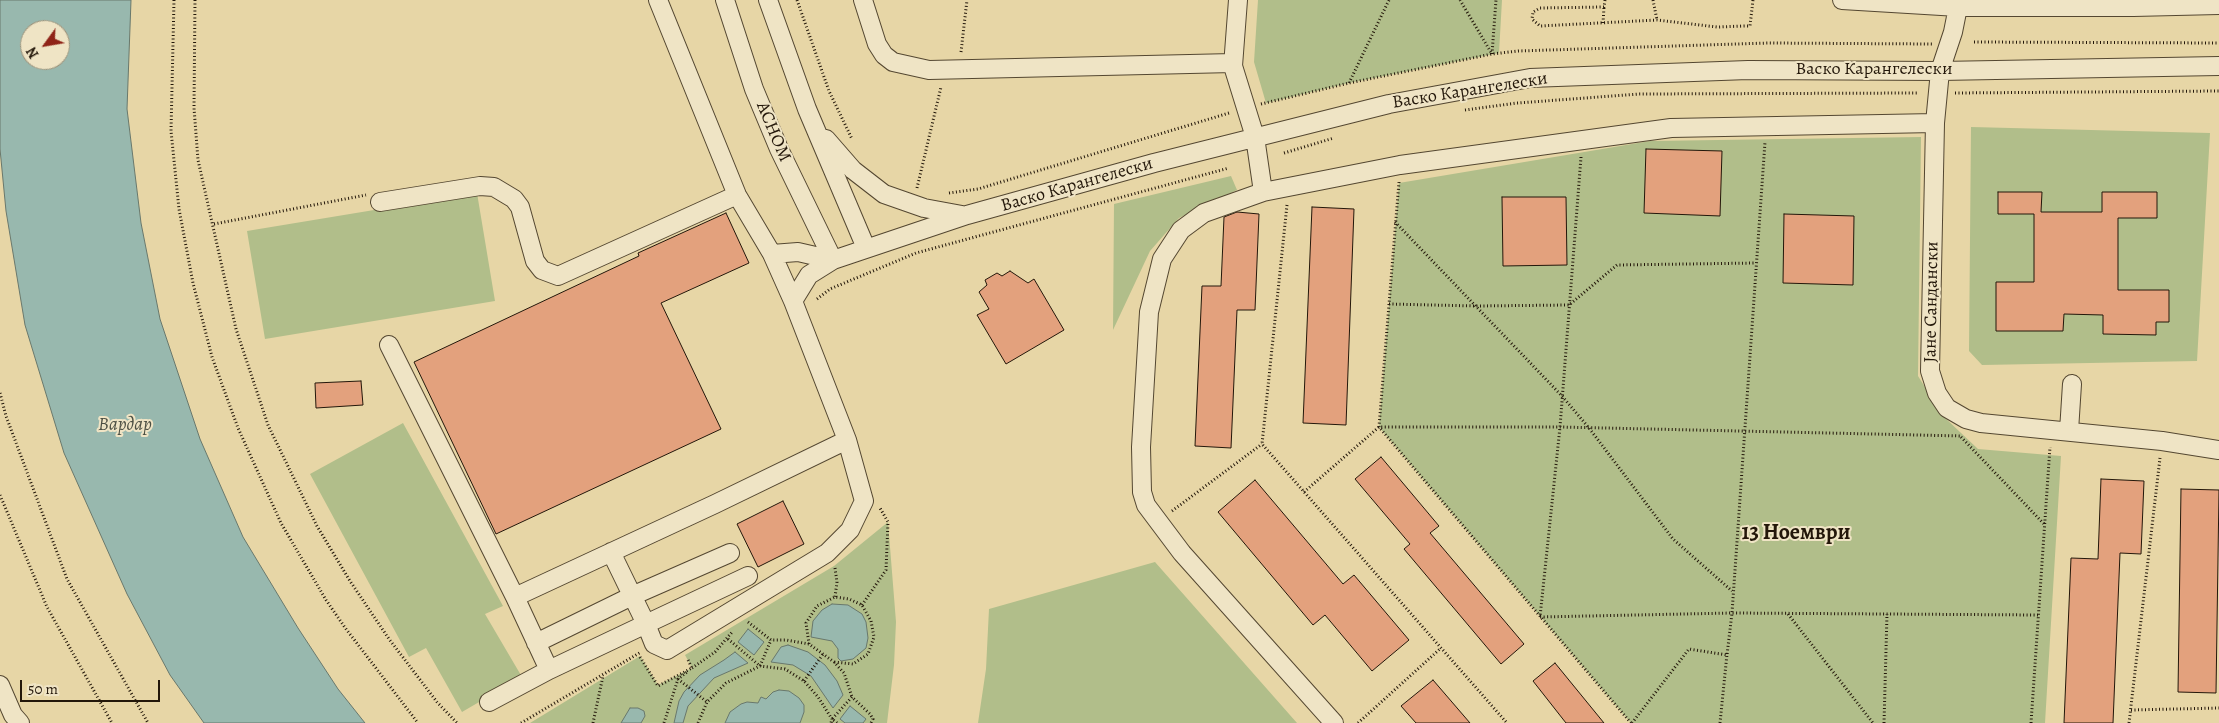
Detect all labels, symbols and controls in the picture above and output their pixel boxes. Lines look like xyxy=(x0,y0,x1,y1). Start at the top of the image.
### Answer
north arrow xyxy=(20,20,70,70)
text: N xyxy=(22,43,43,62)
street label: Васко Карангелески xyxy=(1796,59,1952,81)
street label: Васко Карангелески xyxy=(1391,68,1549,114)
street label: АСНОМ xyxy=(751,99,795,165)
street label: Васко Карангелески xyxy=(999,153,1155,217)
street label: Јане Сандански xyxy=(1920,241,1944,363)
water label: Вардар xyxy=(98,414,152,436)
district label: 13 Ноември xyxy=(1742,521,1850,547)
scale bar xyxy=(22,670,162,702)
text: 50 m xyxy=(28,679,58,699)

